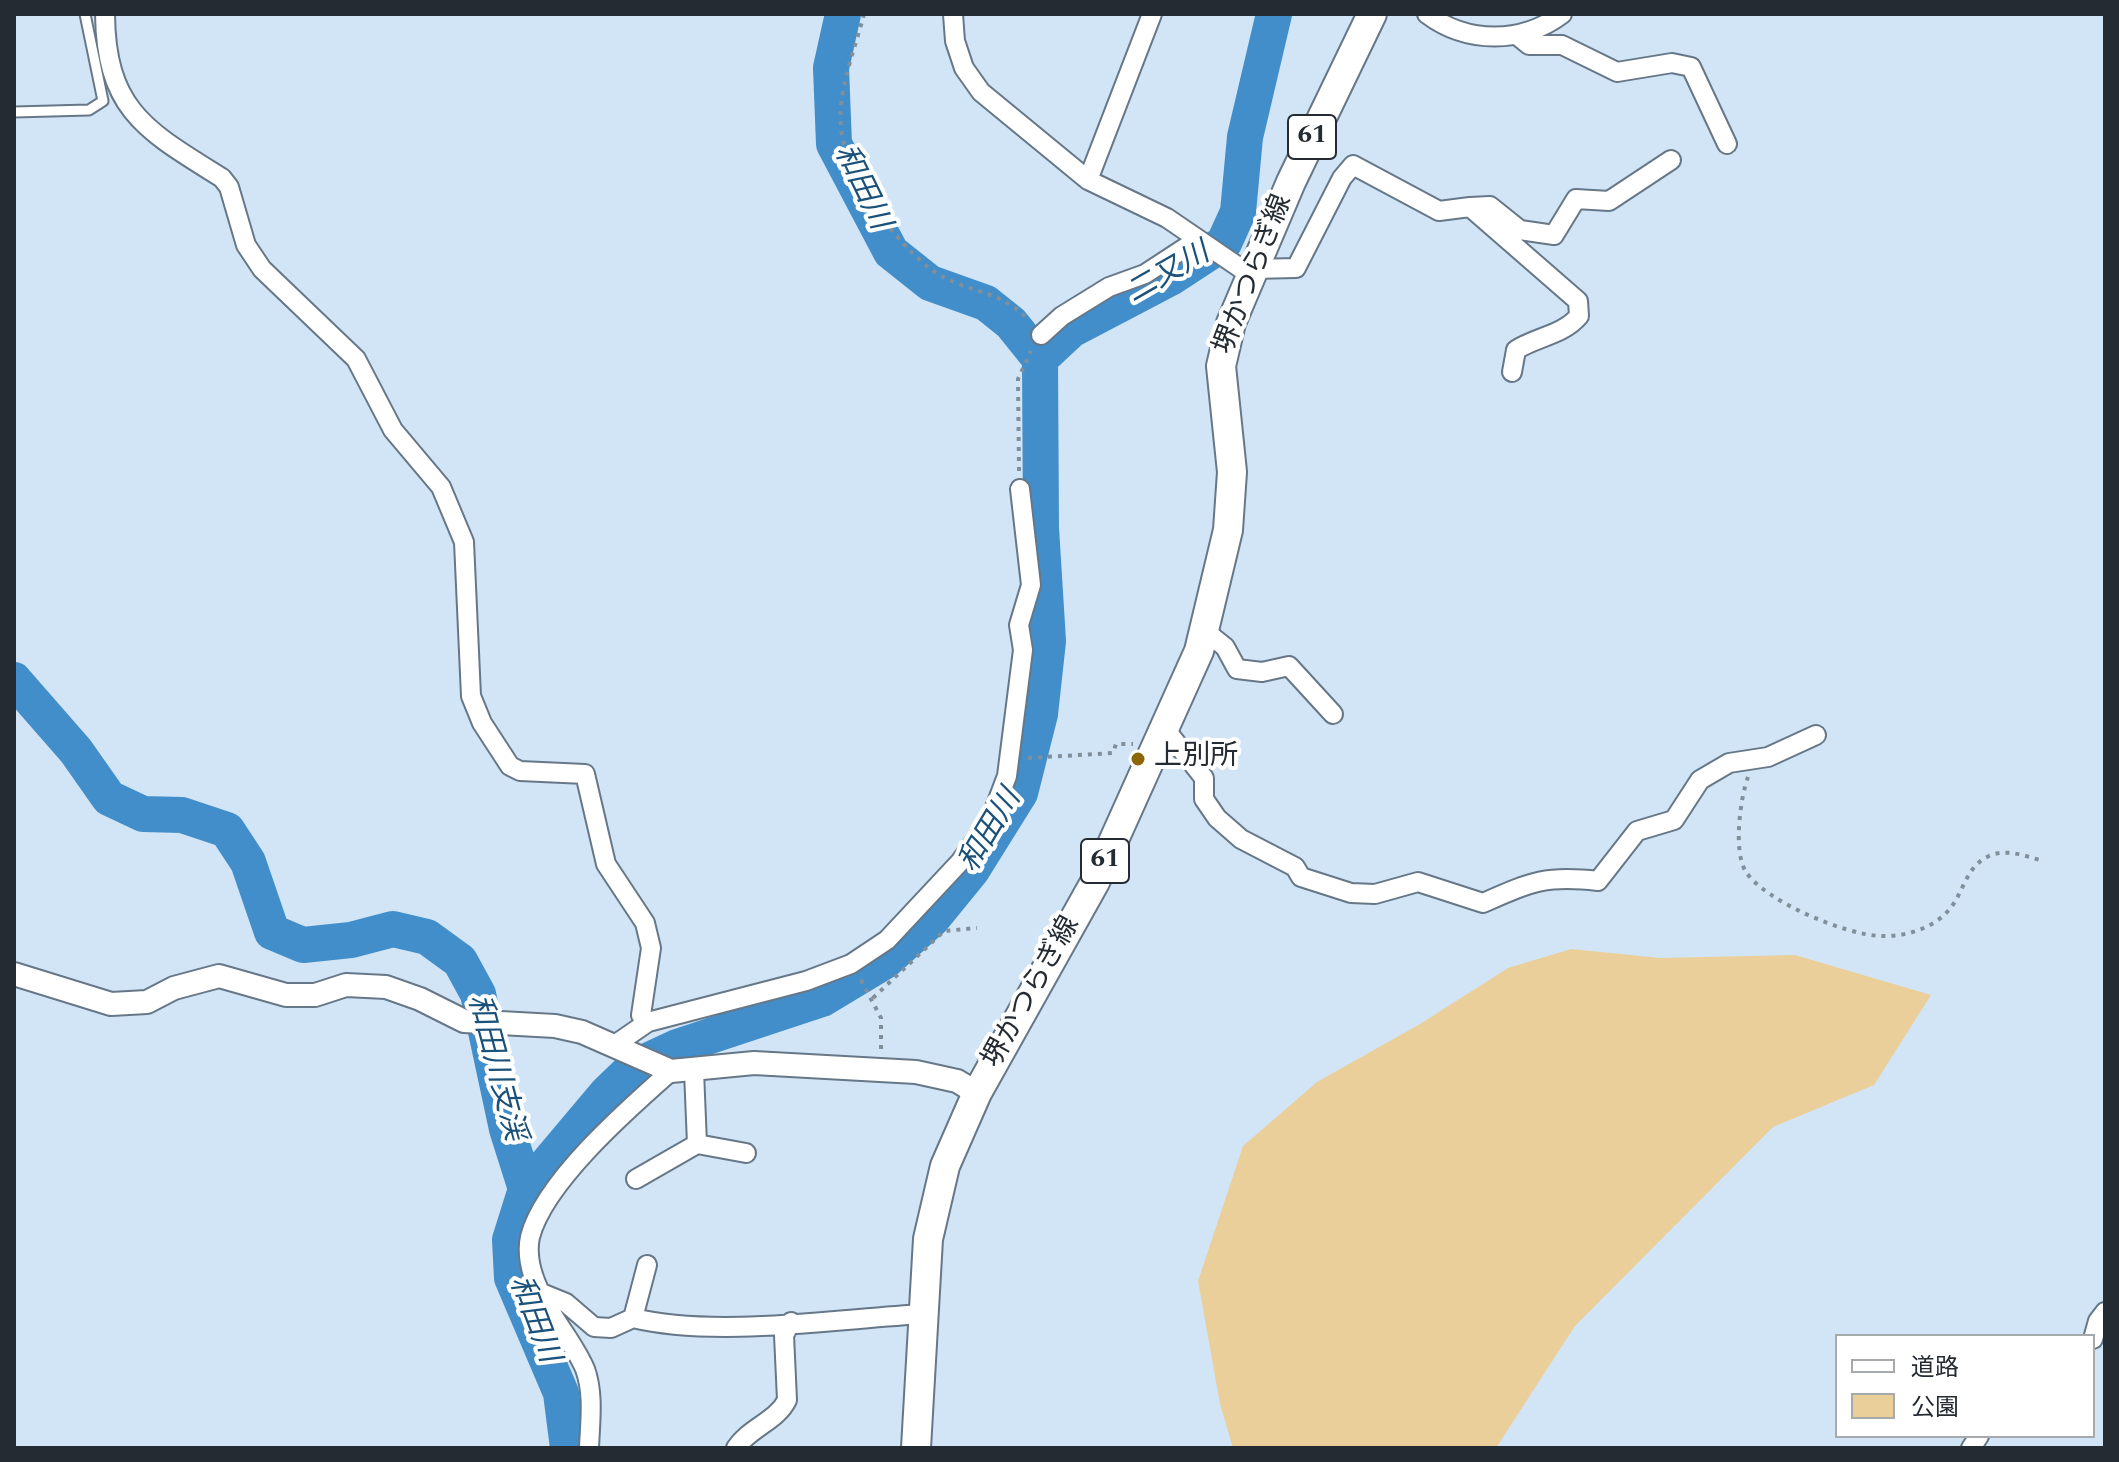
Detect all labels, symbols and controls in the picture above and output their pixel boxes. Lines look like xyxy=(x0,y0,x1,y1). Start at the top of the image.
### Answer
road number: 61 xyxy=(1288,115,1336,159)
water label: 和田川 xyxy=(824,140,896,236)
street label: 堺かつらぎ線 xyxy=(1209,191,1301,359)
water label: 二又川 xyxy=(1121,237,1217,313)
place label: 上別所 xyxy=(1154,742,1238,776)
marker: 上別所 xyxy=(1129,750,1147,768)
water label: 和田川 xyxy=(953,784,1031,880)
road number: 61 xyxy=(1081,839,1129,883)
street label: 堺かつらぎ線 xyxy=(978,911,1088,1075)
water label: 和田川支渓 xyxy=(457,991,531,1145)
water label: 和田川 xyxy=(499,1272,565,1368)
legend xyxy=(1835,1334,2095,1438)
text: 道路 xyxy=(1911,1350,1959,1386)
text: 公園 xyxy=(1911,1390,1959,1426)

